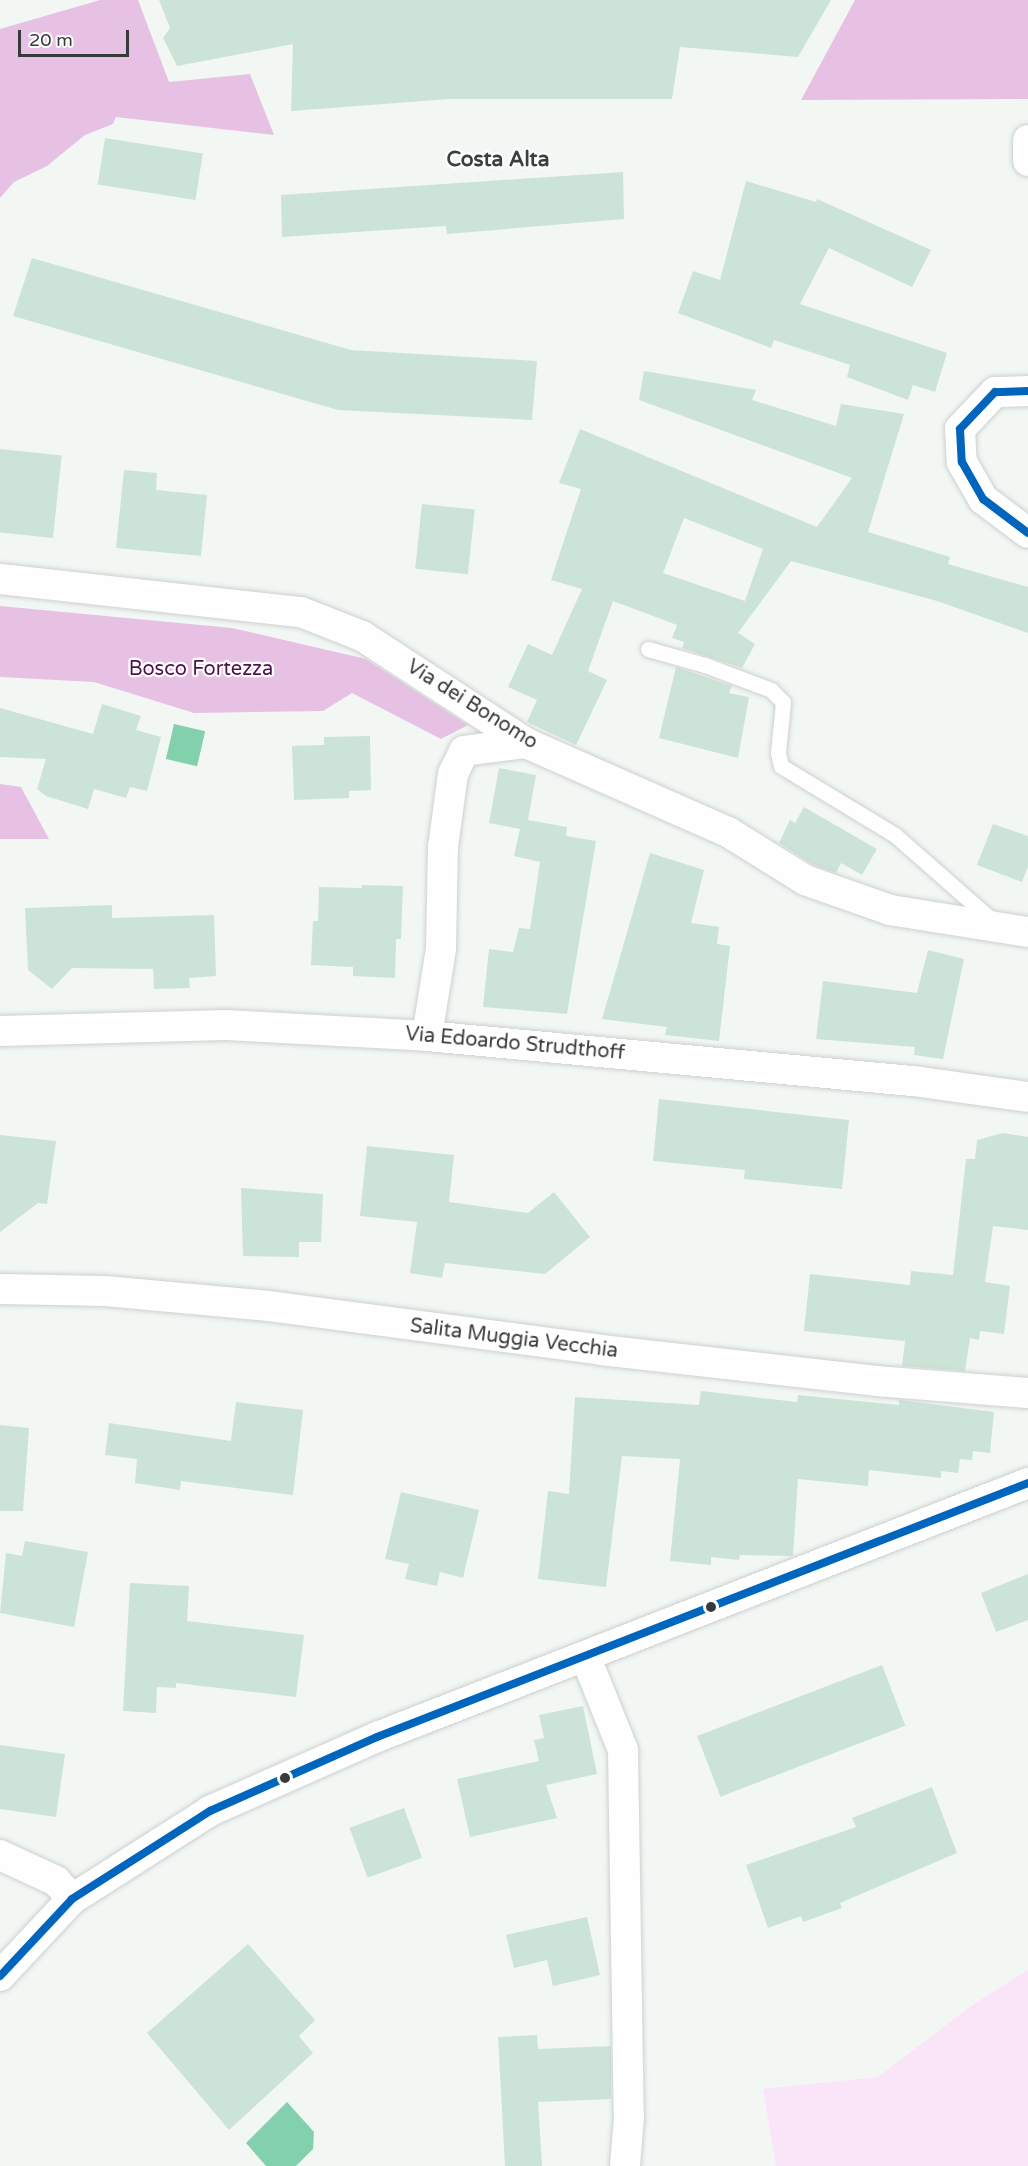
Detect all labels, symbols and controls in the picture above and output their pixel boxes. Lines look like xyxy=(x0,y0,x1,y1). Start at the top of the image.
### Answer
scale bar xyxy=(21,18,132,56)
text: 20 m xyxy=(29,29,73,51)
district label: Costa Alta xyxy=(447,147,549,173)
street label: Via dei Bonomo xyxy=(402,655,542,755)
park label: Bosco Fortezza xyxy=(129,657,273,681)
street label: Via Edoardo Strudthoff xyxy=(404,1022,626,1066)
street label: Salita Muggia Vecchia xyxy=(409,1314,619,1364)
unlabelled marker xyxy=(705,1601,717,1613)
unlabelled marker xyxy=(279,1772,291,1784)

